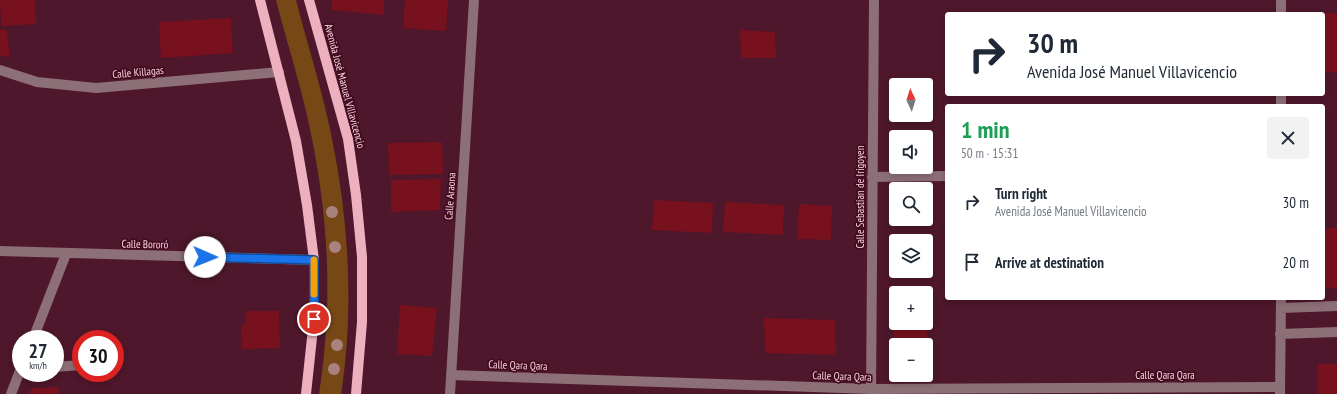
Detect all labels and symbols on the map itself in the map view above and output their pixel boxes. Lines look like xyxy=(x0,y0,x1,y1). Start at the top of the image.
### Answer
street label: Avenida José Manuel Villavicencio xyxy=(322,22,368,150)
street label: Calle Killagas xyxy=(112,63,165,81)
north arrow xyxy=(889,78,933,122)
street label: Calle Sebastian de Irigoyen xyxy=(853,145,867,248)
street label: Calle Araona xyxy=(441,172,459,220)
position arrow xyxy=(184,236,226,278)
street label: Calle Bororó xyxy=(121,237,169,251)
pin xyxy=(297,302,331,336)
speed limit sign: 30 xyxy=(72,330,124,382)
street label: Calle Qara Qara xyxy=(488,357,548,373)
street label: Calle Qara Qara xyxy=(812,368,872,384)
street label: Calle Qara Qara xyxy=(1135,368,1195,382)

